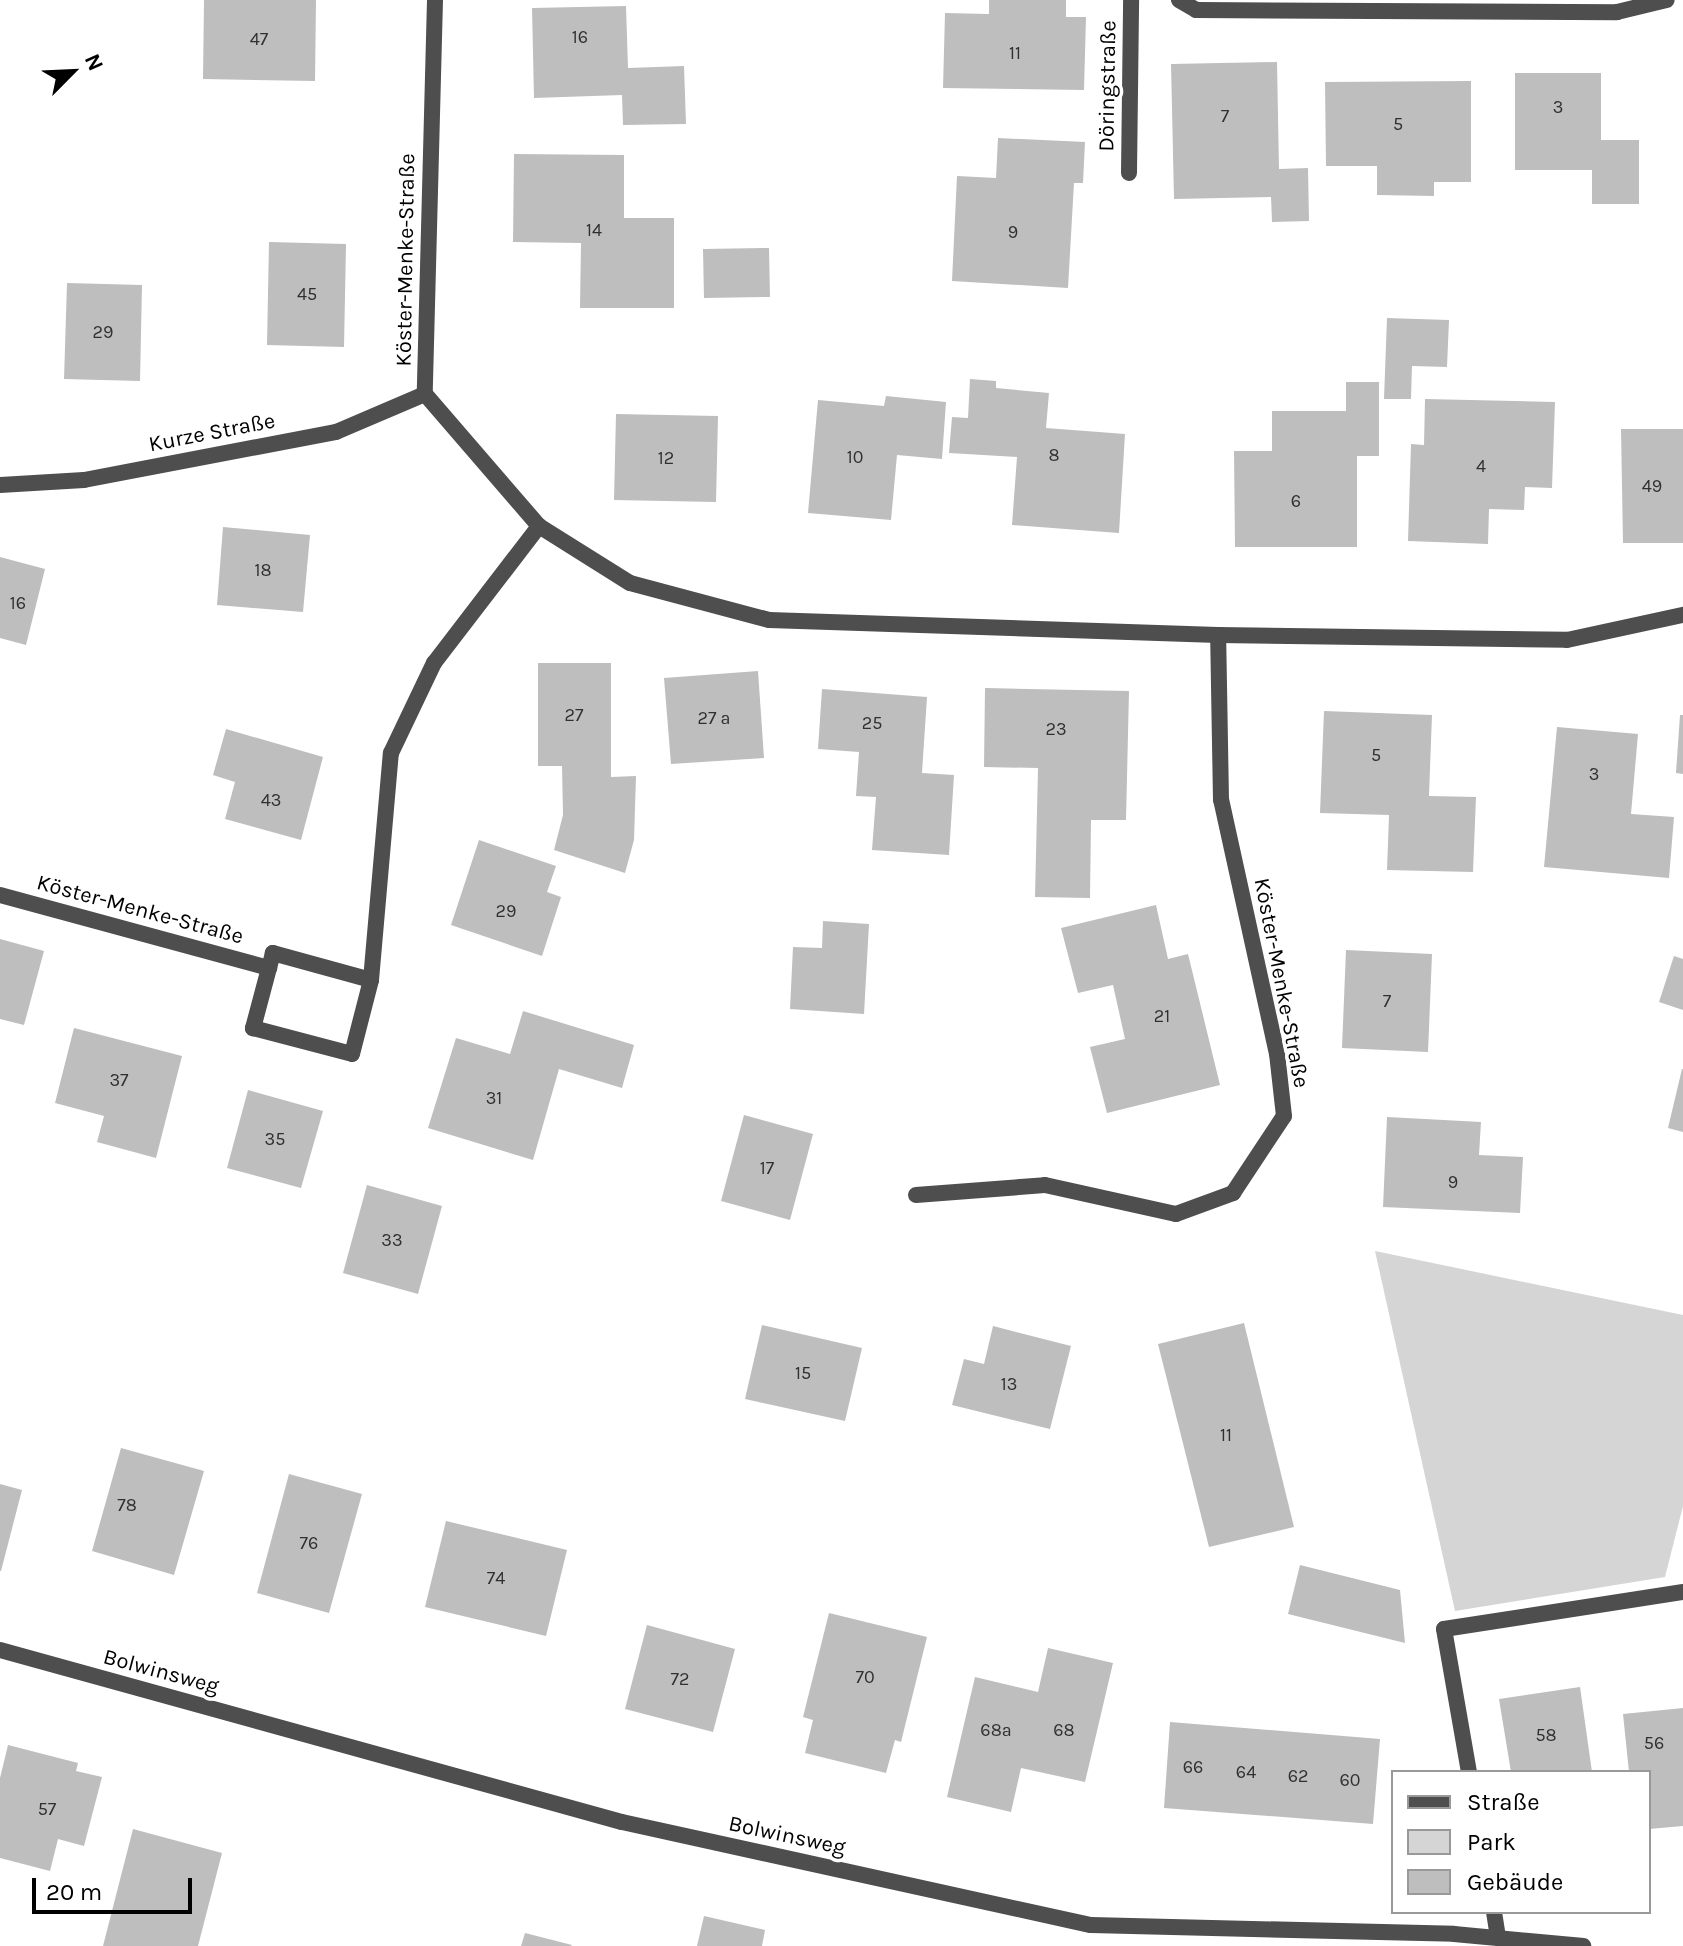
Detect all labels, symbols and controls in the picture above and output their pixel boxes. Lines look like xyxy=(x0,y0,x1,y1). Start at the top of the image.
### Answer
street label: Döringstraße xyxy=(1094,20,1122,152)
house number: 16 xyxy=(572,26,588,48)
house number: 47 xyxy=(250,28,268,50)
north arrow xyxy=(32,32,112,112)
house number: 11 xyxy=(1009,42,1021,64)
text: N xyxy=(79,50,109,75)
house number: 3 xyxy=(1553,96,1563,118)
house number: 7 xyxy=(1221,105,1229,127)
house number: 5 xyxy=(1393,113,1403,135)
street label: Köster-Menke-Straße xyxy=(391,153,421,367)
house number: 14 xyxy=(586,219,602,241)
house number: 9 xyxy=(1008,221,1018,243)
house number: 45 xyxy=(297,283,317,305)
house number: 29 xyxy=(93,321,113,343)
street label: Kurze Straße xyxy=(147,408,277,458)
house number: 8 xyxy=(1048,444,1060,466)
house number: 10 xyxy=(847,446,863,468)
house number: 12 xyxy=(658,447,674,469)
house number: 4 xyxy=(1476,455,1486,477)
house number: 49 xyxy=(1642,475,1662,497)
house number: 6 xyxy=(1291,490,1301,512)
house number: 18 xyxy=(254,559,272,581)
house number: 16 xyxy=(10,592,26,614)
house number: 27 xyxy=(565,704,583,726)
house number: 27 a xyxy=(697,707,731,729)
house number: 25 xyxy=(862,712,882,734)
house number: 23 xyxy=(1045,718,1067,740)
house number: 5 xyxy=(1371,744,1381,766)
house number: 3 xyxy=(1589,763,1599,785)
house number: 43 xyxy=(261,789,281,811)
street label: Köster-Menke-Straße xyxy=(34,870,246,950)
street label: Köster-Menke-Straße xyxy=(1248,876,1314,1090)
house number: 29 xyxy=(496,900,516,922)
house number: 7 xyxy=(1383,990,1391,1012)
house number: 21 xyxy=(1154,1005,1170,1027)
house number: 37 xyxy=(109,1069,129,1091)
house number: 31 xyxy=(486,1087,502,1109)
house number: 35 xyxy=(265,1128,285,1150)
house number: 17 xyxy=(760,1157,774,1179)
house number: 9 xyxy=(1448,1171,1458,1193)
house number: 33 xyxy=(381,1229,403,1251)
house number: 15 xyxy=(795,1362,811,1384)
house number: 13 xyxy=(1001,1373,1017,1395)
house number: 11 xyxy=(1220,1424,1232,1446)
house number: 78 xyxy=(117,1494,137,1516)
house number: 76 xyxy=(300,1532,318,1554)
house number: 74 xyxy=(487,1567,505,1589)
street label: Bolwinsweg xyxy=(100,1644,222,1700)
house number: 70 xyxy=(855,1666,875,1688)
house number: 72 xyxy=(671,1668,689,1690)
house number: 68a xyxy=(980,1719,1012,1741)
house number: 68 xyxy=(1053,1719,1075,1741)
house number: 58 xyxy=(1535,1724,1557,1746)
house number: 56 xyxy=(1644,1732,1664,1754)
house number: 66 xyxy=(1183,1756,1203,1778)
house number: 64 xyxy=(1236,1761,1256,1783)
house number: 62 xyxy=(1288,1765,1308,1787)
house number: 60 xyxy=(1340,1769,1360,1791)
legend xyxy=(1391,1770,1651,1914)
text: Straße xyxy=(1467,1788,1539,1816)
house number: 57 xyxy=(38,1798,56,1820)
street label: Bolwinsweg xyxy=(726,1811,848,1861)
text: Park xyxy=(1467,1828,1516,1856)
scale bar xyxy=(36,1862,196,1912)
text: Gebäude xyxy=(1467,1868,1563,1896)
text: 20 m xyxy=(46,1878,102,1906)

